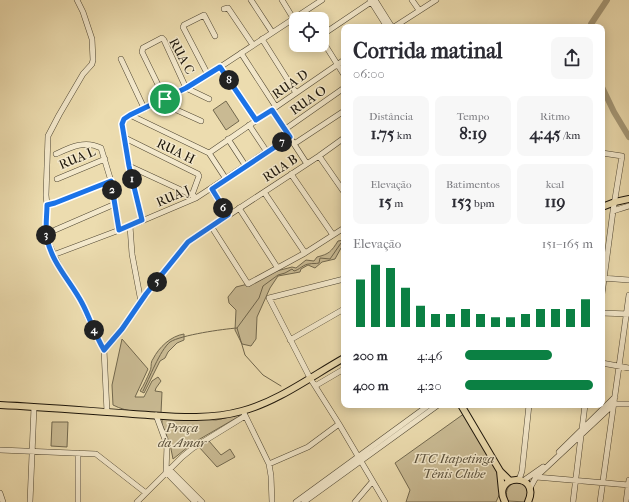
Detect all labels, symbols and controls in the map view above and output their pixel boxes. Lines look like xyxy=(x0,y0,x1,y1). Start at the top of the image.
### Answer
map controls xyxy=(289,12,329,52)
button: locate xyxy=(289,12,329,52)
street label: RUA C xyxy=(166,35,198,77)
button: share xyxy=(551,37,593,79)
text: Corrida matinal xyxy=(353,38,503,64)
street label: RUA D xyxy=(269,66,311,102)
text: 06:00 xyxy=(353,66,385,81)
pin: 8 xyxy=(219,70,239,90)
text: 8 xyxy=(226,73,232,86)
pin xyxy=(148,82,182,116)
street label: RUA O xyxy=(287,82,329,118)
icon: arrive xyxy=(154,88,176,110)
text: Distância xyxy=(369,110,413,123)
text: Tempo xyxy=(457,110,489,123)
text: Ritmo xyxy=(540,110,570,123)
text: 1.75 xyxy=(370,123,394,143)
text: 8:19 xyxy=(459,123,487,143)
text: 4:45 xyxy=(530,123,561,143)
text: km xyxy=(394,129,412,142)
text: /km xyxy=(561,129,580,142)
pin: 7 xyxy=(272,132,292,152)
street label: RUA H xyxy=(154,135,198,167)
text: 7 xyxy=(279,135,285,148)
street label: RUA L xyxy=(57,144,98,172)
street label: RUA B xyxy=(260,151,300,185)
pin: 1 xyxy=(122,169,142,189)
text: 1 xyxy=(130,172,134,185)
text: Elevação xyxy=(370,178,412,191)
text: Batimentos xyxy=(446,178,500,191)
text: kcal xyxy=(546,178,564,191)
pin: 2 xyxy=(102,180,122,200)
street label: RUA J xyxy=(154,182,192,210)
text: 2 xyxy=(109,183,115,196)
text: 15 xyxy=(379,191,392,211)
text: 153 xyxy=(451,191,472,211)
text: 119 xyxy=(544,191,566,211)
text: m xyxy=(392,197,403,210)
text: bpm xyxy=(472,197,495,210)
pin: 6 xyxy=(213,198,233,218)
text: 6 xyxy=(220,201,226,214)
pin: 3 xyxy=(36,225,56,245)
text: 3 xyxy=(44,228,48,241)
text: Elevação xyxy=(353,236,401,251)
text: 151–165 m xyxy=(542,236,593,251)
pin: 5 xyxy=(147,272,167,292)
text: 5 xyxy=(155,275,159,288)
pin: 4 xyxy=(84,320,104,340)
text: 4 xyxy=(91,323,97,336)
text: 200 m xyxy=(353,348,388,363)
text: 4:46 xyxy=(417,348,443,363)
text: 400 m xyxy=(353,378,389,393)
text: 4:20 xyxy=(417,378,442,393)
park label: Praça da Amar xyxy=(158,420,207,450)
park label: ITC Itapetinga Tênis Clube xyxy=(413,451,495,481)

